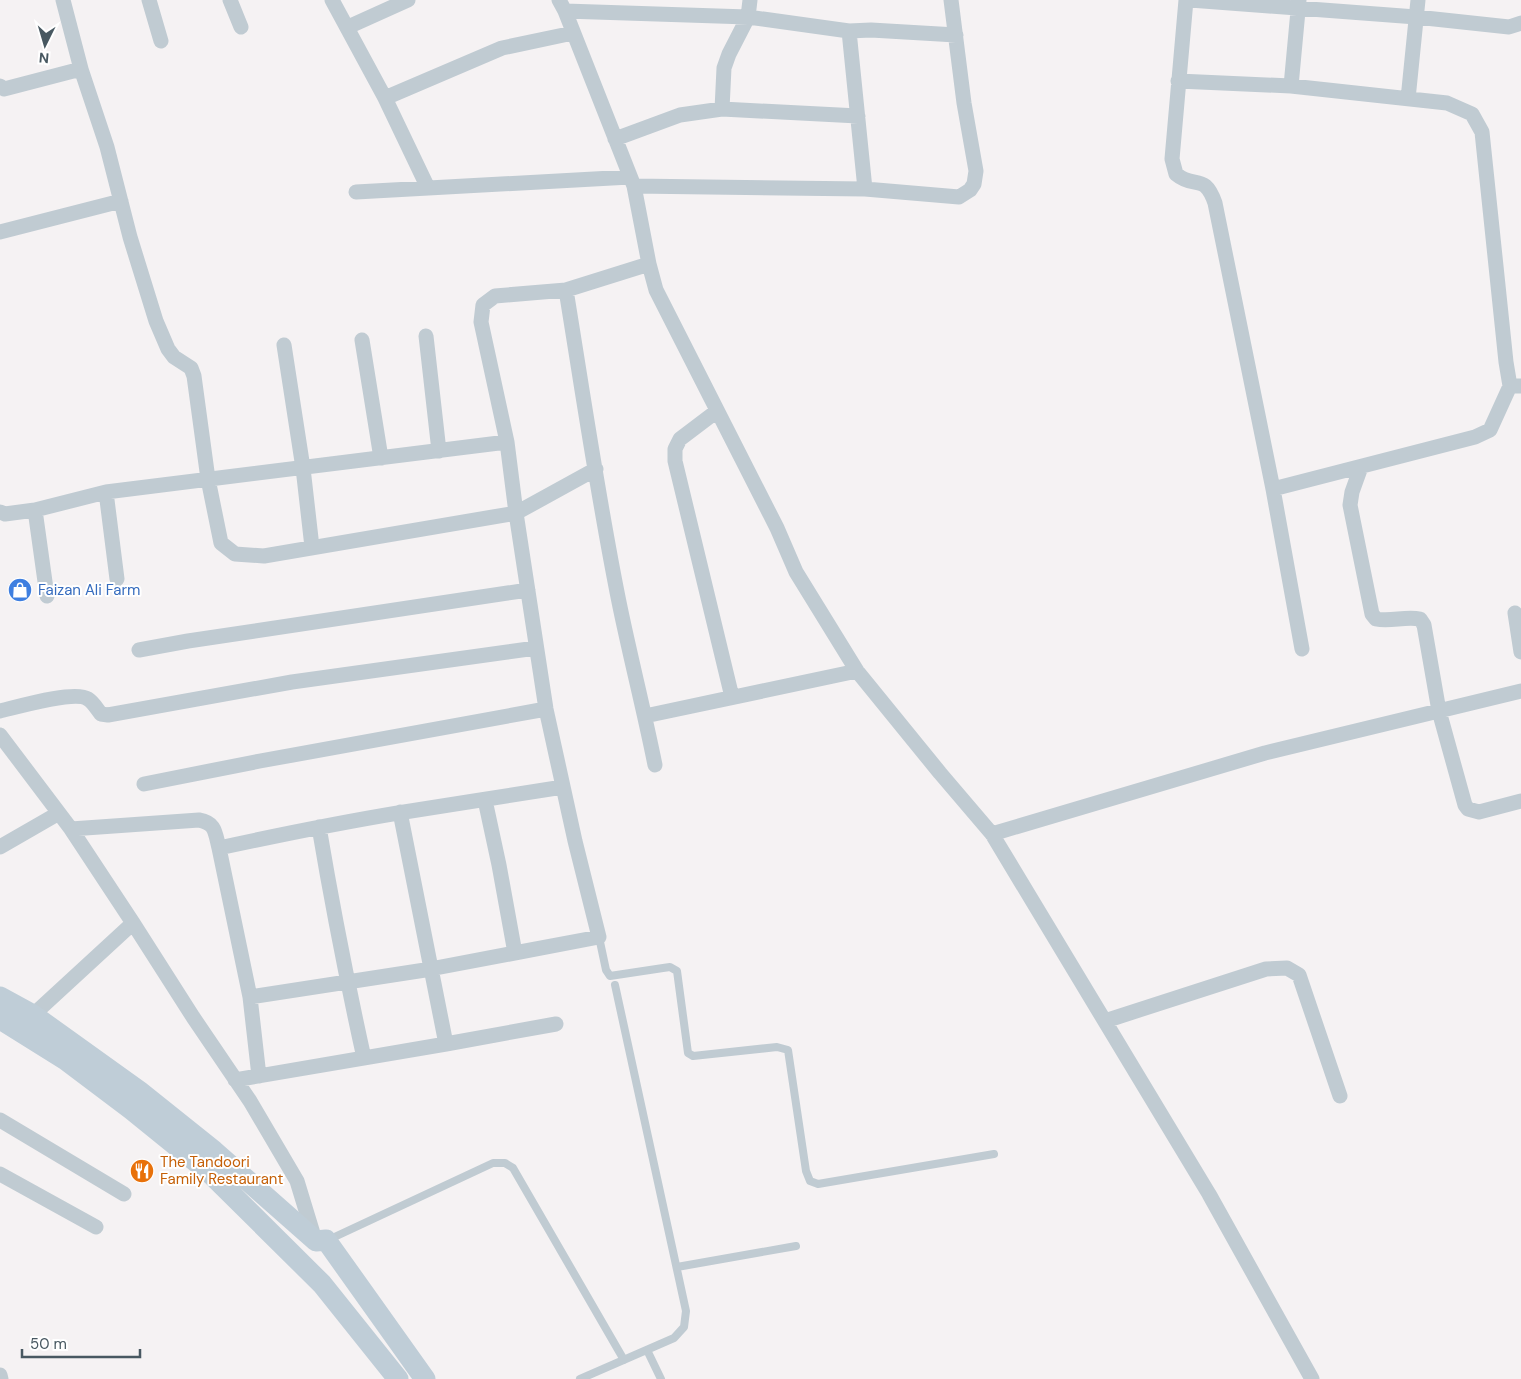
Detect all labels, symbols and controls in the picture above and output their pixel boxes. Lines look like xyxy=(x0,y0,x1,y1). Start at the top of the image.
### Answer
north arrow xyxy=(20,20,70,70)
text: N xyxy=(38,49,50,67)
shop icon: Faizan Ali Farm xyxy=(7,577,33,603)
place label: Faizan Ali Farm xyxy=(38,580,140,600)
place label: The Tandoori Family Restaurant xyxy=(160,1152,283,1189)
restaurant icon: The Tandoori Family Restaurant xyxy=(129,1158,155,1184)
scale bar xyxy=(22,1326,140,1358)
text: 50 m xyxy=(30,1334,67,1354)

